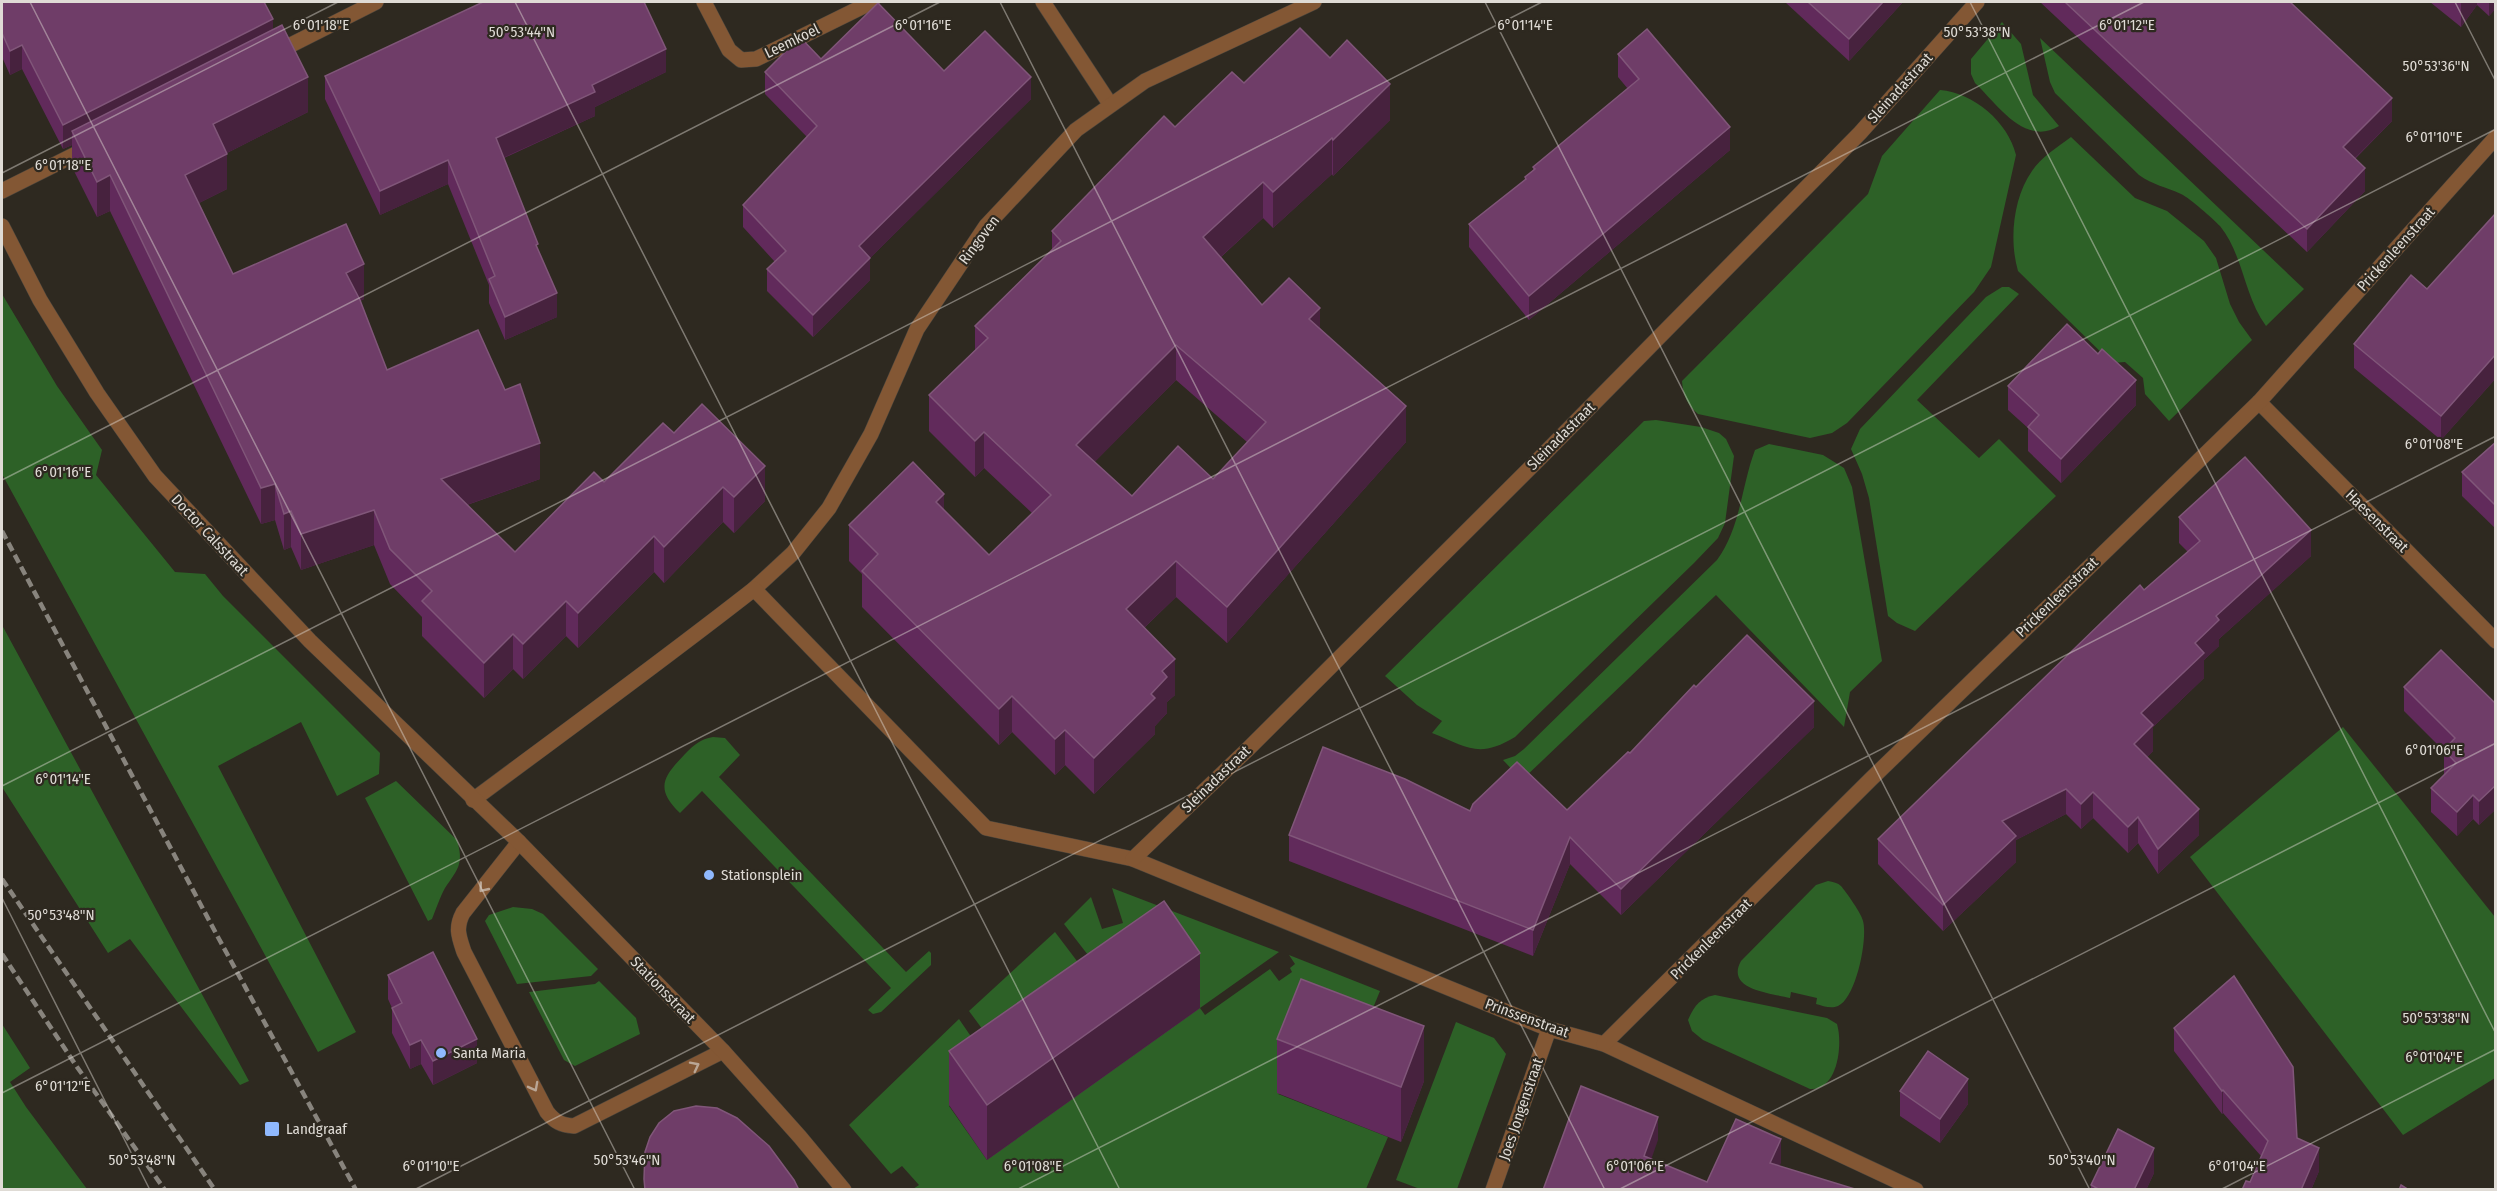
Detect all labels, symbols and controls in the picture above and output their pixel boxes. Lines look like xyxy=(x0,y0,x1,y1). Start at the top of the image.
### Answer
text: 6°01'18"E xyxy=(293,16,349,34)
text: 6°01'16"E xyxy=(895,16,951,34)
text: 6°01'14"E xyxy=(1497,16,1553,34)
text: 6°01'12"E xyxy=(2099,16,2155,34)
street label: Leemkoel xyxy=(762,20,822,62)
text: 50°53'44"N xyxy=(489,23,555,41)
text: 50°53'38"N xyxy=(1943,23,2011,41)
street label: Sleinadastraat xyxy=(1864,49,1936,127)
text: 50°53'36"N xyxy=(2403,57,2470,75)
text: 6°01'10"E xyxy=(2406,128,2462,146)
text: 6°01'18"E xyxy=(35,156,91,174)
street label: Prickenleenstraat xyxy=(2353,203,2439,295)
street label: Ringoven xyxy=(955,212,1003,268)
street label: Sleinadastraat xyxy=(1523,398,1599,474)
text: 6°01'08"E xyxy=(2405,435,2463,453)
text: 6°01'16"E xyxy=(35,463,91,481)
street label: Haesenstraat xyxy=(2342,486,2412,556)
street label: Doctor Calsstraat xyxy=(168,491,252,580)
street label: Prickenleenstraat xyxy=(2012,553,2102,641)
text: 6°01'06"E xyxy=(2405,741,2463,759)
street label: Sleinadastraat xyxy=(1178,742,1254,816)
text: 6°01'14"E xyxy=(35,770,91,788)
place label: Stationsplein xyxy=(721,866,802,884)
marker: Stationsplein xyxy=(702,868,716,882)
one-way arrow xyxy=(479,881,490,892)
street label: Prickenleenstraat xyxy=(1667,895,1755,983)
text: 50°53'48"N xyxy=(27,906,95,924)
street label: Stationsstraat xyxy=(627,953,699,1027)
street label: Prinssenstraat xyxy=(1483,994,1572,1042)
text: 50°53'38"N xyxy=(2402,1009,2470,1027)
place label: Santa Maria xyxy=(453,1044,526,1062)
marker: Santa Maria xyxy=(434,1046,448,1060)
text: 6°01'04"E xyxy=(2405,1048,2463,1066)
street label: Joes Jongenstraat xyxy=(1495,1055,1547,1162)
one-way arrow xyxy=(688,1061,699,1073)
text: 6°01'12"E xyxy=(35,1077,91,1095)
one-way arrow xyxy=(527,1081,538,1092)
marker: Landgraaf xyxy=(263,1120,281,1138)
place label: Landgraaf xyxy=(286,1120,348,1138)
text: 50°53'48"N xyxy=(108,1151,176,1169)
text: 50°53'46"N xyxy=(594,1151,660,1169)
text: 50°53'40"N xyxy=(2048,1151,2116,1169)
text: 6°01'10"E xyxy=(403,1157,459,1175)
text: 6°01'08"E xyxy=(1004,1157,1062,1175)
text: 6°01'06"E xyxy=(1606,1157,1664,1175)
text: 6°01'04"E xyxy=(2208,1157,2266,1175)

